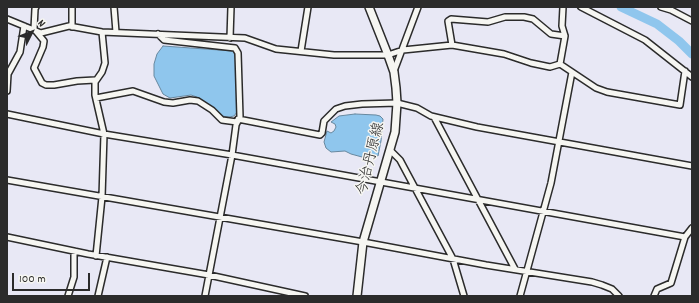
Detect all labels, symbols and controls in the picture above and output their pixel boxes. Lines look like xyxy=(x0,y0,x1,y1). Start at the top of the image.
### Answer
north arrow xyxy=(12,12,52,52)
text: N xyxy=(33,17,49,31)
street label: 今治丹原線 xyxy=(354,120,390,198)
scale bar xyxy=(14,265,92,291)
text: 100 m xyxy=(19,271,46,288)

